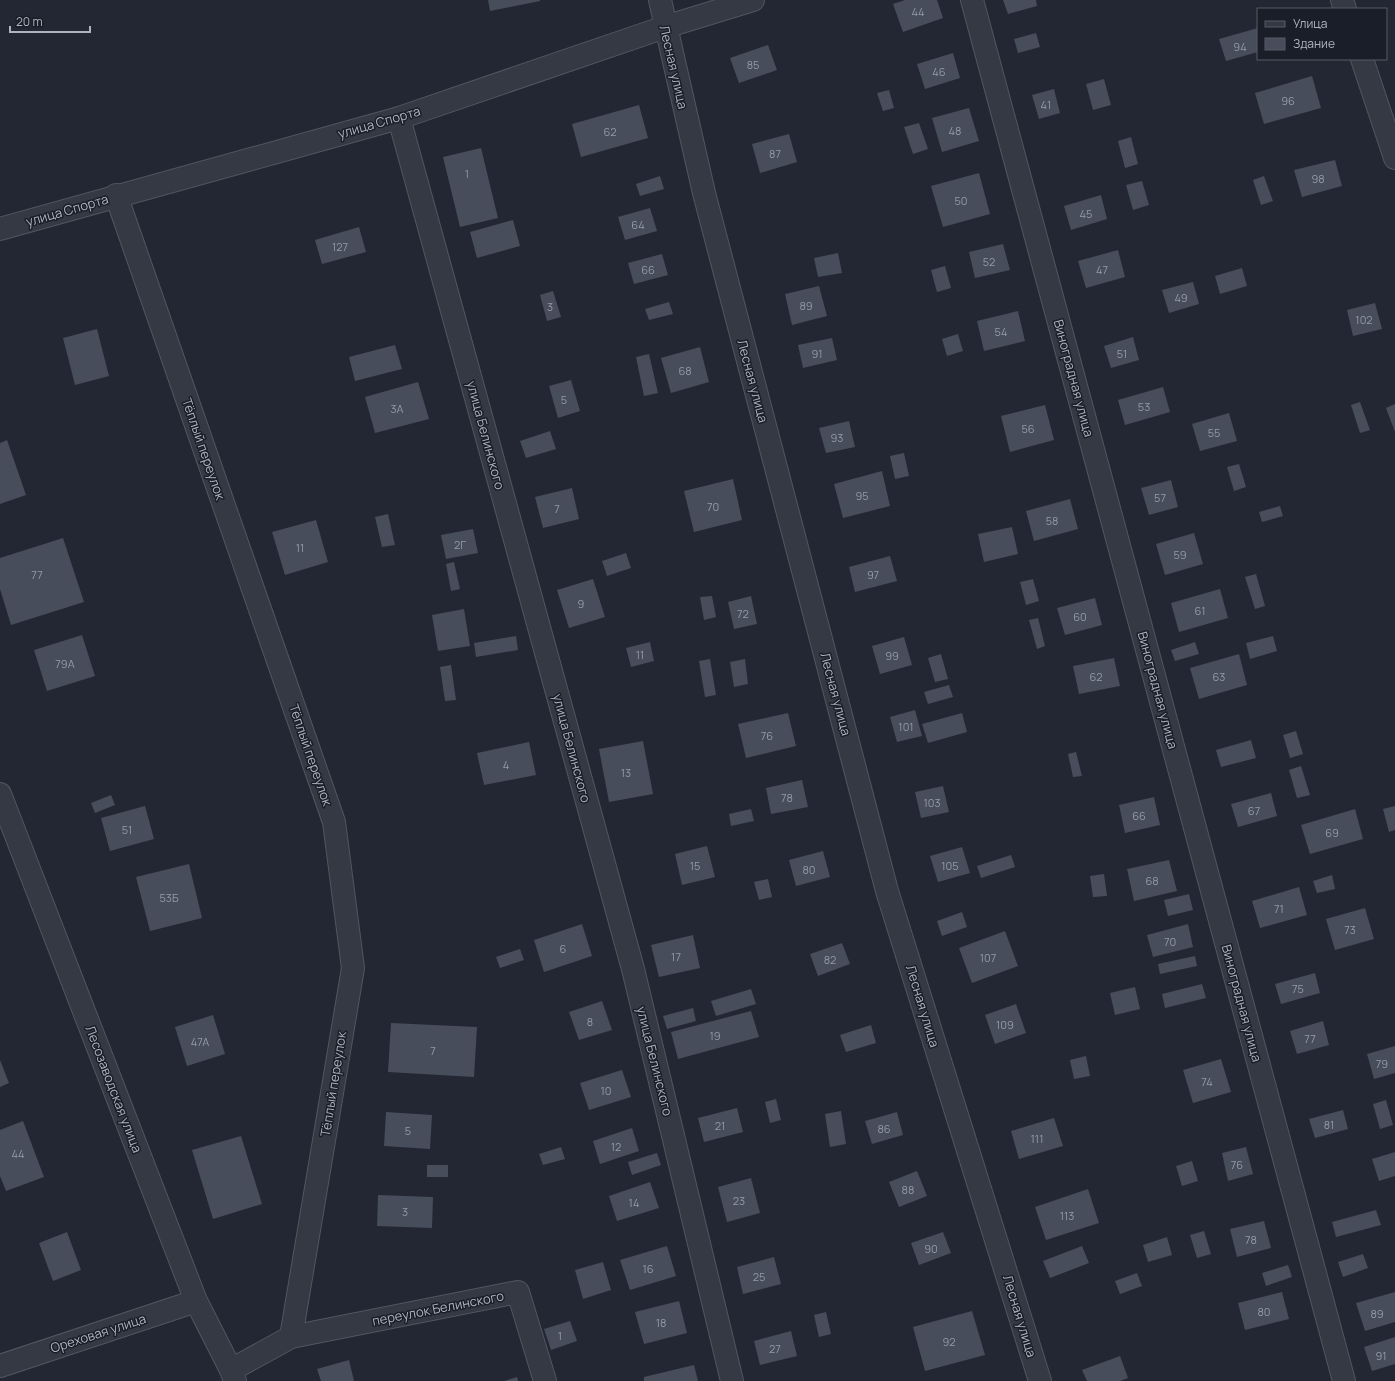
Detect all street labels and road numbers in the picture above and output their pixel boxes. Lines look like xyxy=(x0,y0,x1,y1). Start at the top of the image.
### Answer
street label: Лесная улица xyxy=(656,23,692,111)
street label: улица Спорта xyxy=(336,102,422,142)
street label: улица Спорта xyxy=(24,190,110,230)
street label: Виноградная улица xyxy=(1050,317,1098,439)
street label: Лесная улица xyxy=(733,337,773,425)
street label: улица Белинского xyxy=(463,379,509,492)
street label: Тёплый переулок xyxy=(178,396,230,503)
street label: Виноградная улица xyxy=(1134,629,1182,751)
street label: Лесная улица xyxy=(816,650,856,738)
street label: улица Белинского xyxy=(549,692,595,805)
street label: Тёплый переулок xyxy=(285,702,337,809)
street label: Виноградная улица xyxy=(1218,942,1266,1064)
street label: Лесная улица xyxy=(902,963,944,1049)
street label: улица Белинского xyxy=(633,1004,677,1118)
street label: Лесозаводская улица xyxy=(81,1023,147,1155)
street label: Тёплый переулок xyxy=(316,1029,350,1138)
street label: Лесная улица xyxy=(999,1273,1041,1359)
street label: переулок Белинского xyxy=(371,1286,506,1330)
street label: Ореховая улица xyxy=(48,1309,148,1357)

